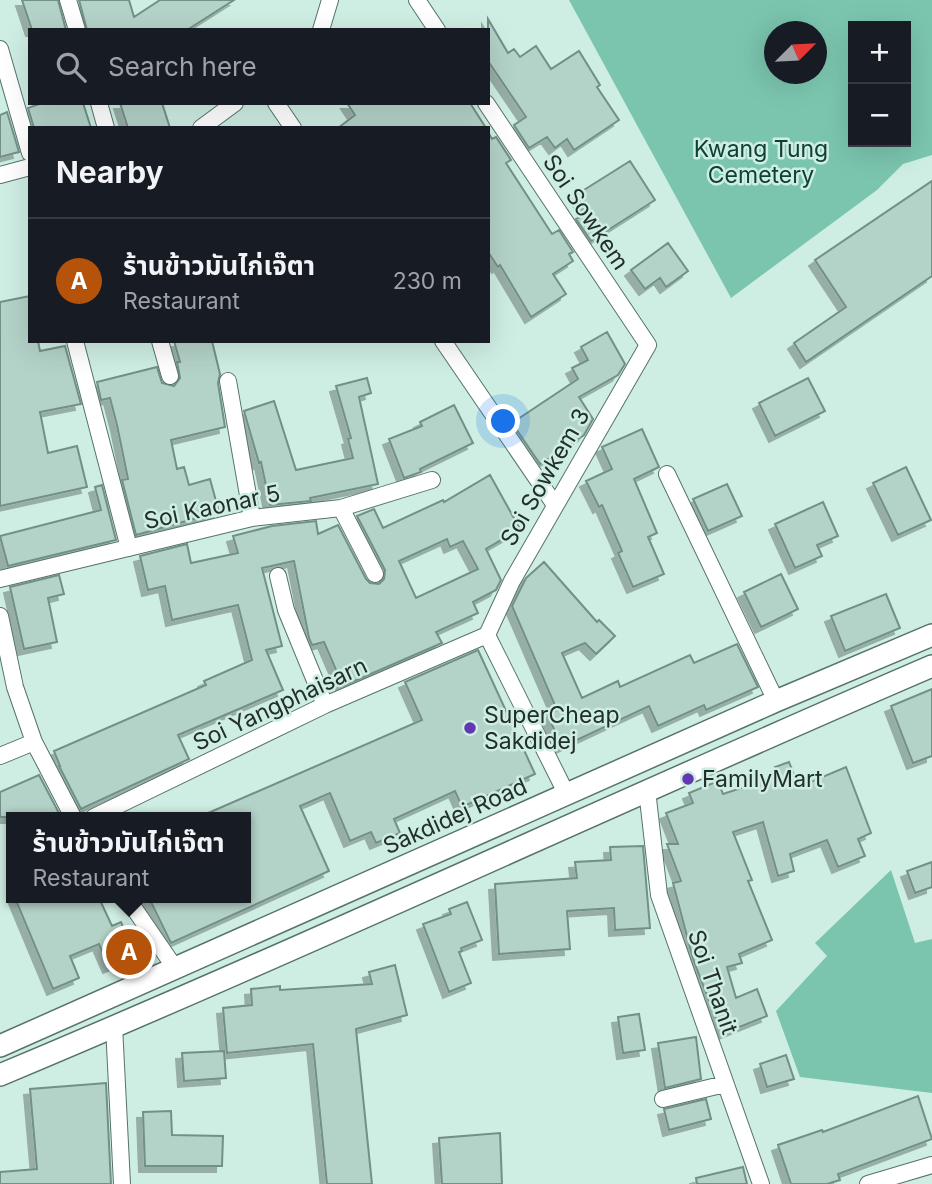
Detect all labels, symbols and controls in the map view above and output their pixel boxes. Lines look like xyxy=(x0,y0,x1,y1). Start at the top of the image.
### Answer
north arrow xyxy=(764,21,827,84)
map controls xyxy=(848,21,911,147)
button: + xyxy=(848,21,911,84)
search box xyxy=(28,28,490,105)
icon: search xyxy=(52,48,90,86)
text: Search here xyxy=(108,51,257,82)
button: − xyxy=(848,84,911,147)
park label: Kwang Tung Cemetery xyxy=(694,135,828,189)
street label: Soi Sowkem xyxy=(537,149,635,275)
text: Nearby xyxy=(56,154,164,190)
text: ร้านข้าวมันไก่เจ๊ตา xyxy=(123,250,315,281)
text: A xyxy=(70,267,88,295)
text: 230 m xyxy=(393,267,462,295)
text: Restaurant xyxy=(123,287,240,315)
street label: Soi Sowkem 3 xyxy=(494,403,596,551)
your location xyxy=(486,404,520,438)
street label: Soi Kaonar 5 xyxy=(141,479,283,535)
street label: Soi Yangphaisarn xyxy=(188,651,372,757)
place label: SuperCheap Sakdidej xyxy=(484,701,620,755)
marker: SuperCheap Sakdidej xyxy=(462,720,478,736)
place label: FamilyMart xyxy=(702,765,823,793)
marker: FamilyMart xyxy=(680,771,696,787)
street label: Sakdidej Road xyxy=(379,772,531,860)
popup xyxy=(6,812,251,903)
text: ร้านข้าวมันไก่เจ๊ตา xyxy=(32,827,225,858)
text: Restaurant xyxy=(32,864,149,892)
pin: A xyxy=(106,926,152,978)
street label: Soi Thanit xyxy=(682,926,744,1038)

